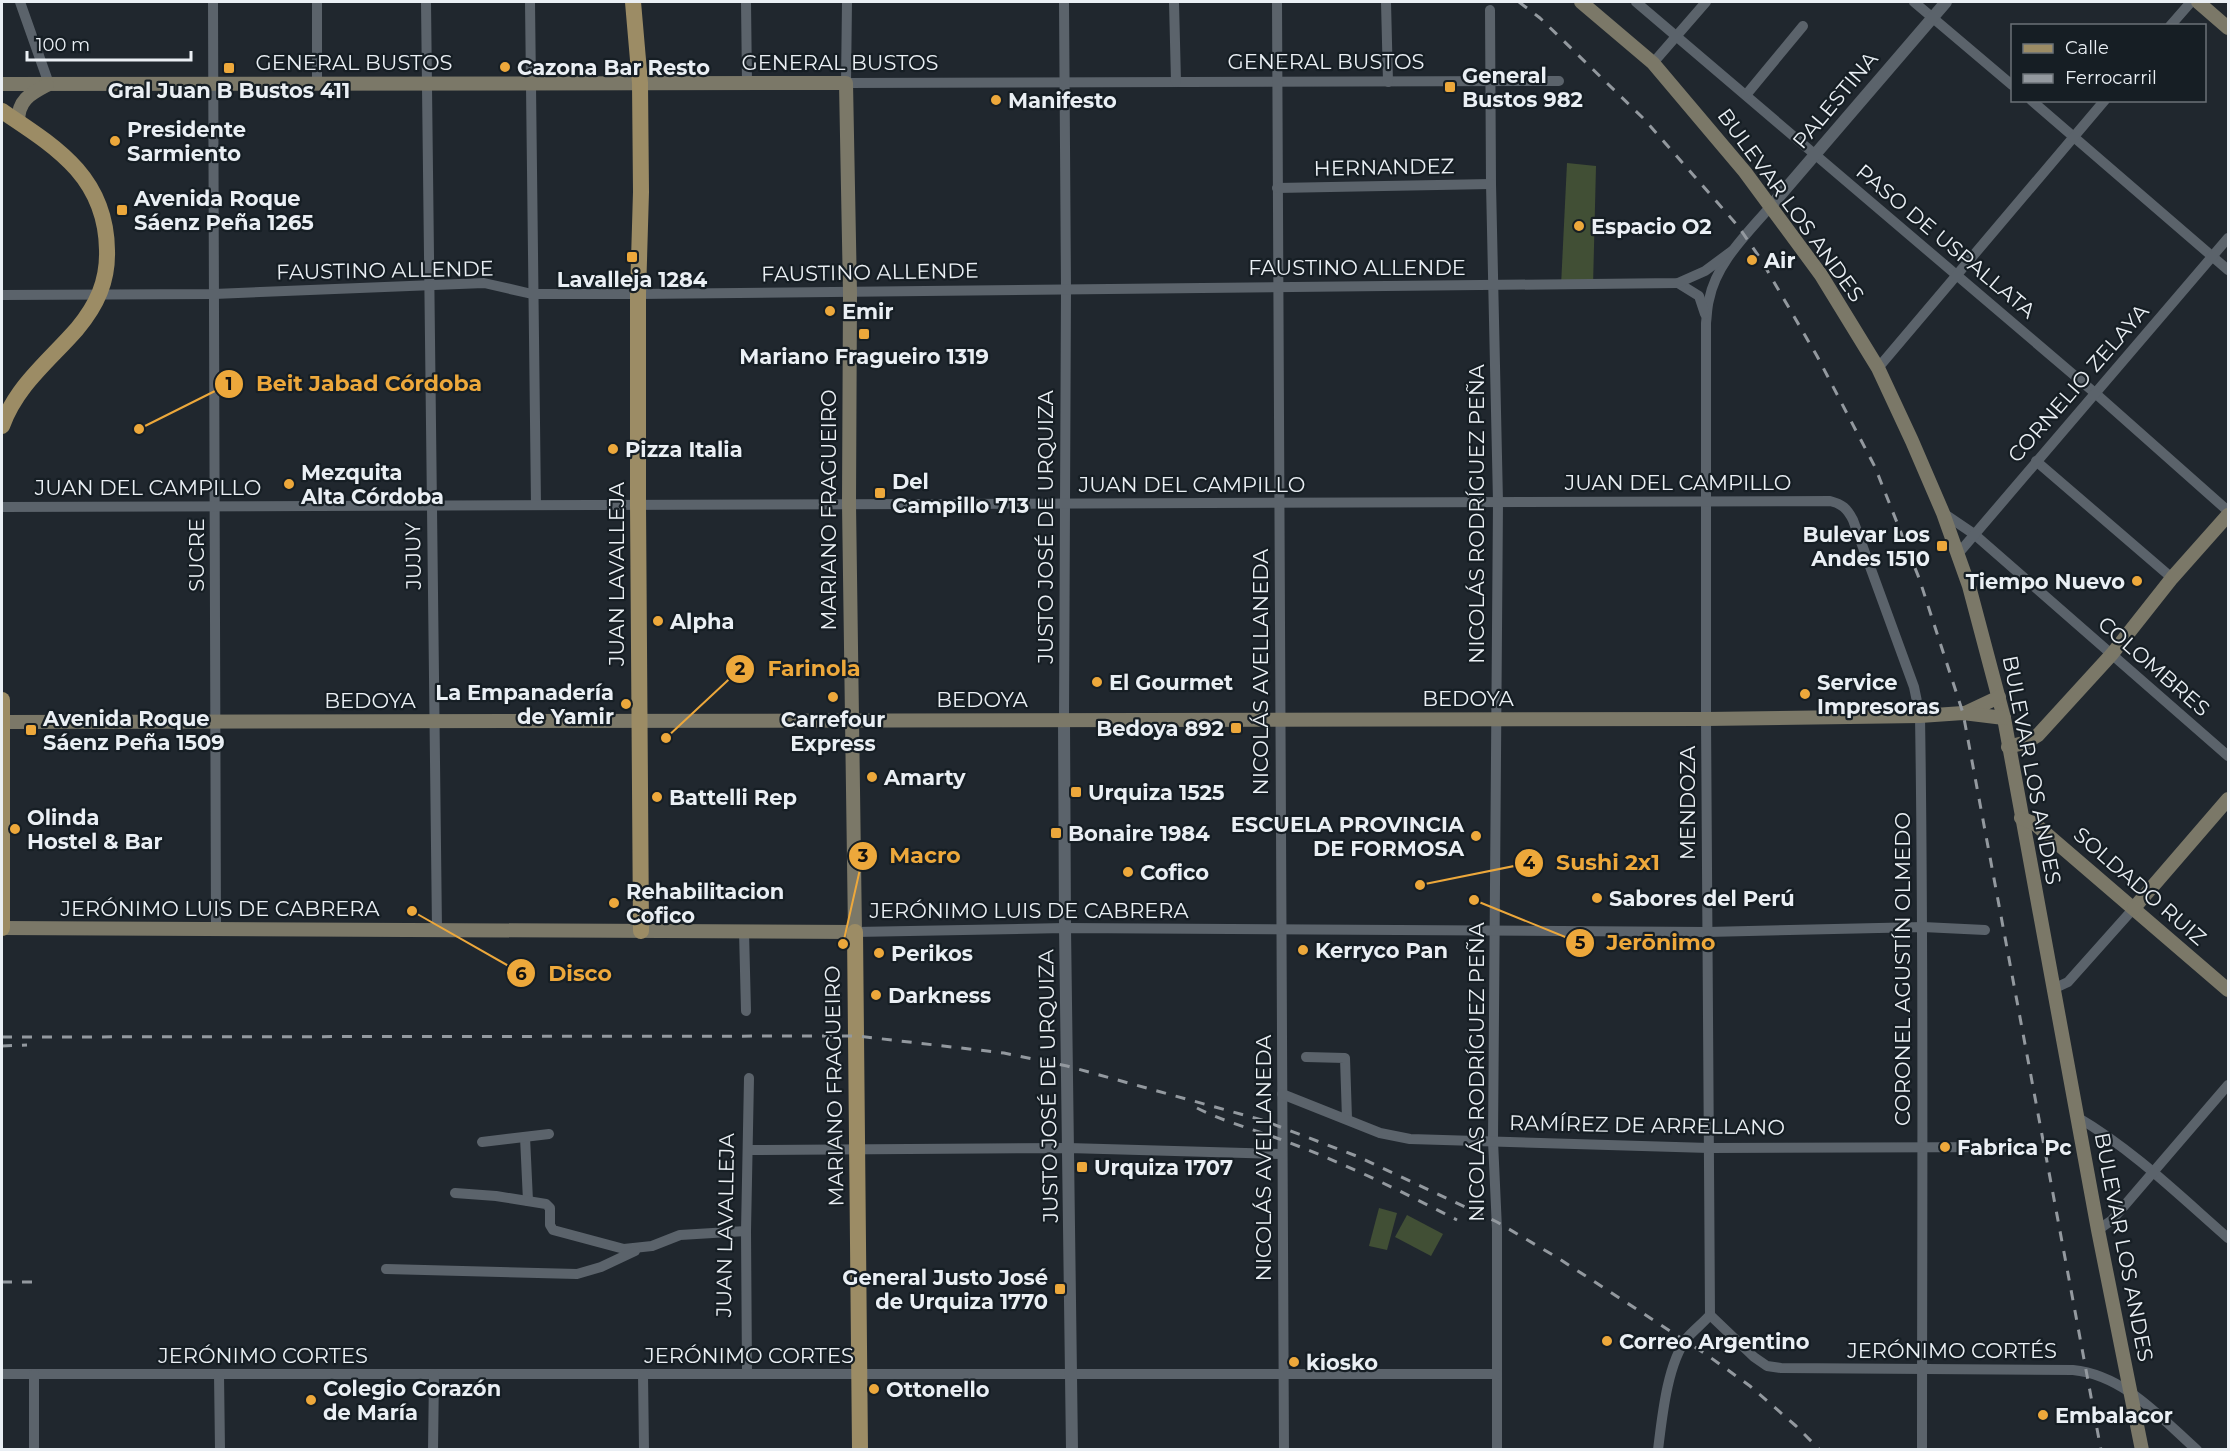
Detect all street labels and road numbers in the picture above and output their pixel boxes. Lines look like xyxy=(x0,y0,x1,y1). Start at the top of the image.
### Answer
street label: PALESTINA xyxy=(1787,46,1883,154)
street label: GENERAL BUSTOS xyxy=(1227,49,1425,74)
street label: GENERAL BUSTOS xyxy=(255,50,453,75)
street label: GENERAL BUSTOS xyxy=(741,50,939,75)
street label: BULEVAR LOS ANDES xyxy=(1712,103,1870,307)
street label: HERNANDEZ xyxy=(1314,153,1454,181)
street label: PASO DE USPALLATA xyxy=(1851,159,2041,324)
street label: FAUSTINO ALLENDE xyxy=(1248,255,1466,280)
street label: FAUSTINO ALLENDE xyxy=(276,256,494,284)
street label: FAUSTINO ALLENDE xyxy=(761,258,979,286)
street label: CORNELIO ZELAYA xyxy=(2002,298,2154,467)
street label: NICOLÁS RODRÍGUEZ PEÑA xyxy=(1464,363,1489,664)
street label: MARIANO FRAGUEIRO xyxy=(816,389,841,631)
street label: JUSTO JOSÉ DE URQUIZA xyxy=(1033,389,1058,665)
street label: JUAN DEL CAMPILLO xyxy=(1564,470,1791,495)
street label: JUAN DEL CAMPILLO xyxy=(1078,472,1305,497)
street label: JUAN DEL CAMPILLO xyxy=(34,475,261,500)
street label: JUAN LAVALLEJA xyxy=(604,481,629,667)
street label: SUCRE xyxy=(184,518,209,592)
street label: JUJUY xyxy=(400,521,426,591)
street label: NICOLÁS AVELLANEDA xyxy=(1248,548,1273,795)
street label: COLOMBRES xyxy=(2093,611,2215,721)
street label: BULEVAR LOS ANDES xyxy=(1998,653,2066,887)
street label: BEDOYA xyxy=(1422,686,1515,711)
street label: BEDOYA xyxy=(936,687,1029,712)
street label: BEDOYA xyxy=(324,688,417,713)
street label: MENDOZA xyxy=(1675,745,1700,860)
street label: CORONEL AGUSTÍN OLMEDO xyxy=(1890,812,1915,1126)
street label: SOLDADO RUIZ xyxy=(2069,822,2211,950)
street label: JERÓNIMO LUIS DE CABRERA xyxy=(59,896,381,921)
street label: JERÓNIMO LUIS DE CABRERA xyxy=(868,898,1190,923)
street label: NICOLÁS RODRÍGUEZ PEÑA xyxy=(1464,921,1489,1222)
street label: JUSTO JOSÉ DE URQUIZA xyxy=(1033,948,1063,1224)
street label: MARIANO FRAGUEIRO xyxy=(819,965,849,1207)
street label: NICOLÁS AVELLANEDA xyxy=(1251,1034,1276,1281)
street label: RAMÍREZ DE ARRELLANO xyxy=(1509,1110,1785,1140)
street label: BULEVAR LOS ANDES xyxy=(2090,1130,2158,1364)
street label: JUAN LAVALLEJA xyxy=(711,1132,739,1318)
street label: JERÓNIMO CORTÉS xyxy=(1846,1338,2057,1363)
street label: JERÓNIMO CORTES xyxy=(157,1343,368,1368)
street label: JERÓNIMO CORTES xyxy=(643,1343,854,1368)

